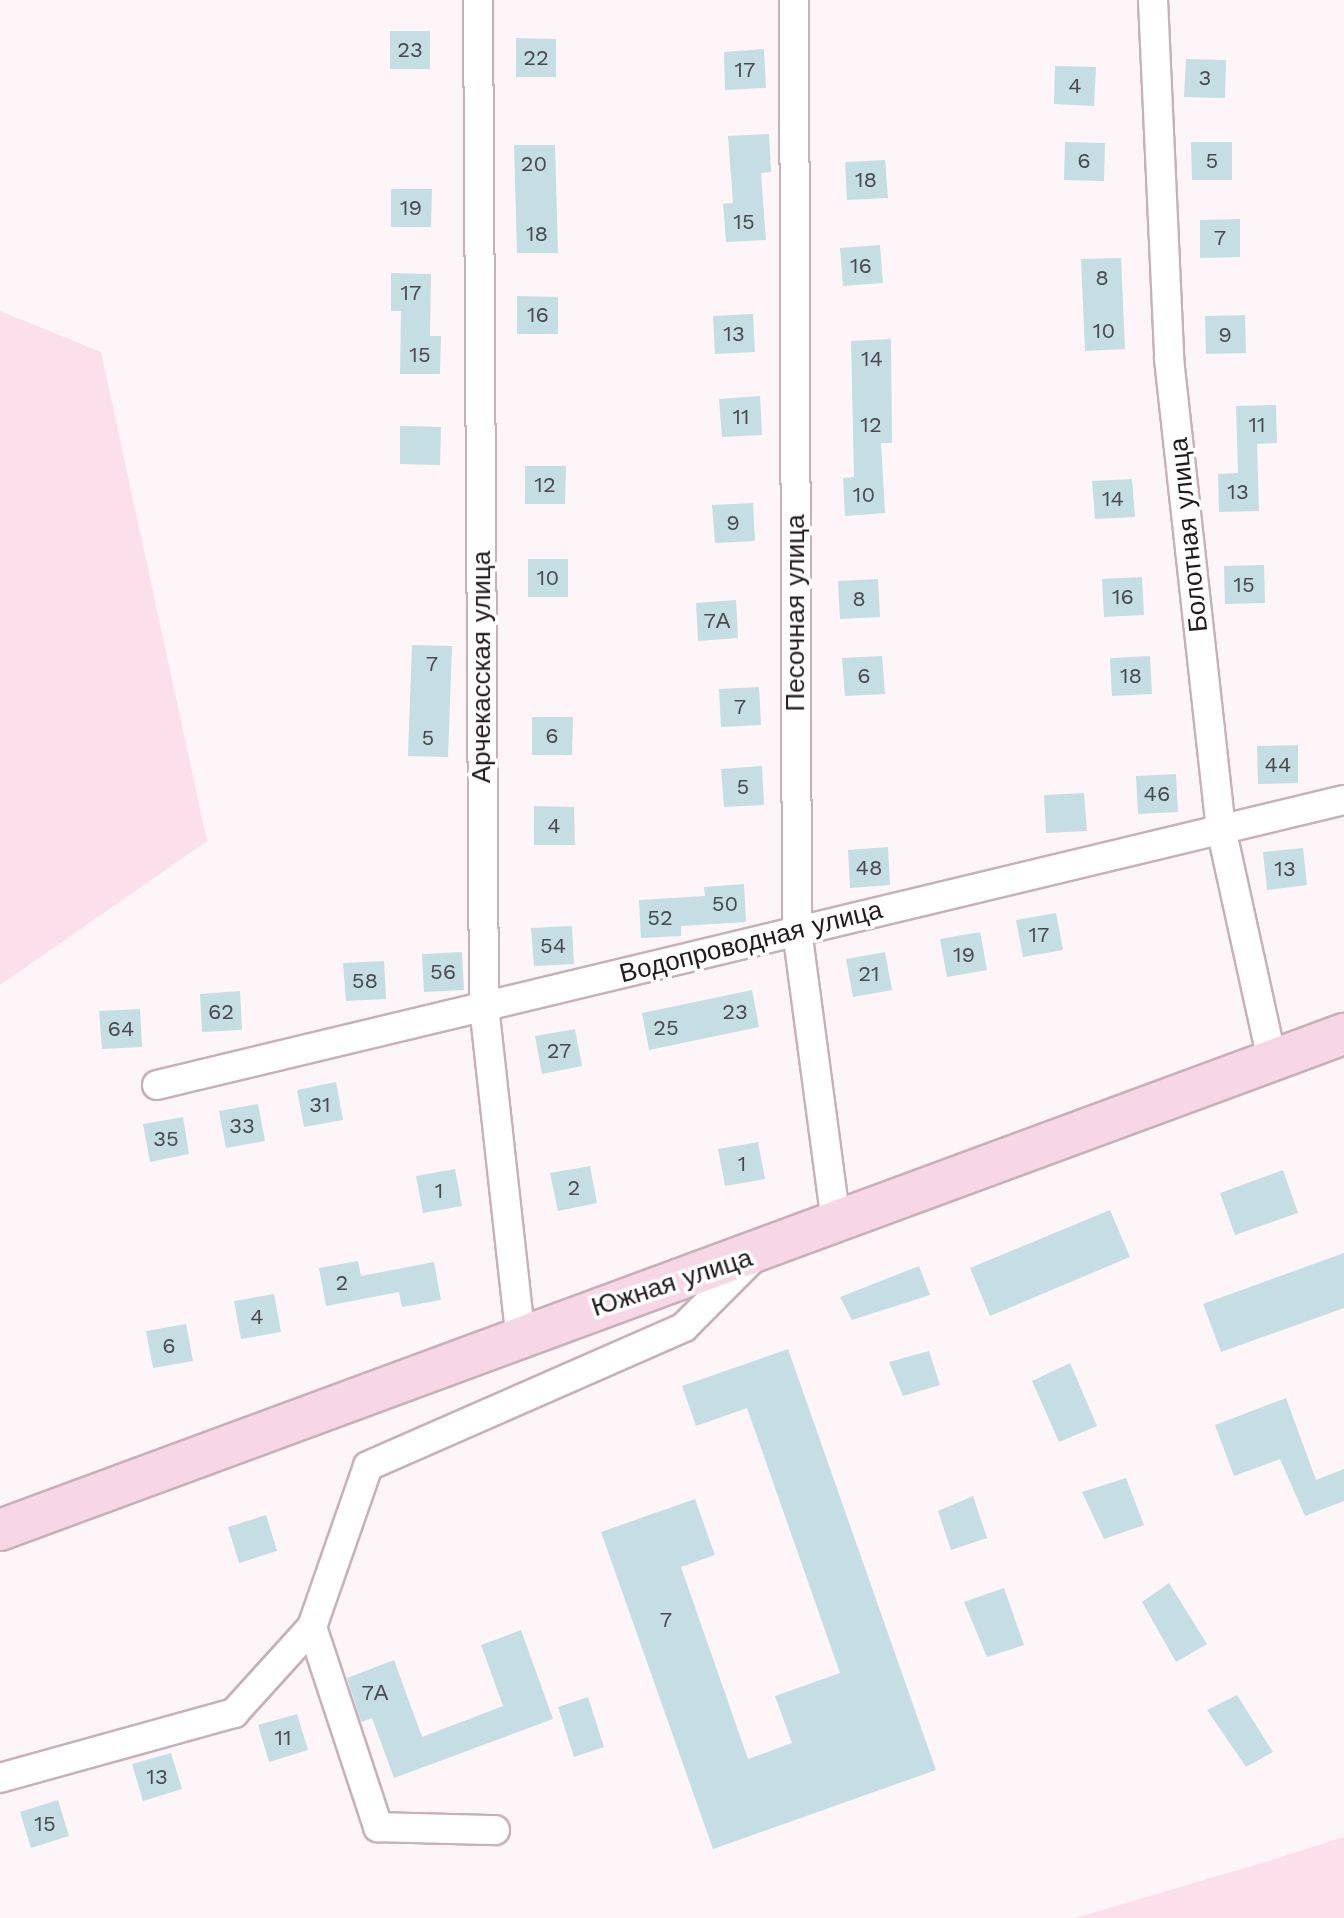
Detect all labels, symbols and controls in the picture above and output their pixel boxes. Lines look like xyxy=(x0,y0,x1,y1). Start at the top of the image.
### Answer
house number: 23 xyxy=(397,37,423,63)
house number: 22 xyxy=(523,45,549,71)
house number: 17 xyxy=(735,57,755,83)
house number: 3 xyxy=(1199,65,1211,91)
house number: 4 xyxy=(1068,73,1082,99)
house number: 6 xyxy=(1077,148,1091,174)
house number: 5 xyxy=(1206,148,1218,174)
house number: 20 xyxy=(521,151,547,177)
house number: 18 xyxy=(855,167,877,193)
house number: 19 xyxy=(400,195,422,221)
house number: 15 xyxy=(733,209,755,235)
house number: 18 xyxy=(526,221,548,247)
house number: 7 xyxy=(1214,225,1226,251)
house number: 16 xyxy=(850,253,872,279)
house number: 8 xyxy=(1095,265,1109,291)
house number: 17 xyxy=(401,280,421,306)
house number: 16 xyxy=(527,302,549,328)
house number: 10 xyxy=(1093,318,1115,344)
house number: 13 xyxy=(723,321,745,347)
house number: 9 xyxy=(1218,322,1232,348)
house number: 15 xyxy=(409,342,431,368)
house number: 14 xyxy=(861,346,883,372)
house number: 11 xyxy=(732,404,750,430)
house number: 12 xyxy=(860,412,882,438)
house number: 11 xyxy=(1248,412,1266,438)
street label: Болотная улица xyxy=(1163,436,1215,634)
house number: 12 xyxy=(534,472,556,498)
house number: 13 xyxy=(1227,479,1249,505)
house number: 10 xyxy=(853,482,875,508)
house number: 14 xyxy=(1102,486,1124,512)
house number: 9 xyxy=(726,510,740,536)
street label: Песочная улица xyxy=(780,514,812,712)
street label: Арчекасская улица xyxy=(466,551,498,783)
house number: 10 xyxy=(537,565,559,591)
house number: 15 xyxy=(1233,572,1255,598)
house number: 16 xyxy=(1112,584,1134,610)
house number: 8 xyxy=(852,586,866,612)
house number: 7А xyxy=(703,608,731,634)
house number: 7 xyxy=(426,651,438,677)
house number: 6 xyxy=(857,663,871,689)
house number: 18 xyxy=(1120,663,1142,689)
house number: 7 xyxy=(734,694,746,720)
house number: 6 xyxy=(545,723,559,749)
house number: 5 xyxy=(422,725,434,751)
house number: 44 xyxy=(1265,752,1291,778)
house number: 5 xyxy=(737,774,749,800)
house number: 46 xyxy=(1144,781,1170,807)
house number: 4 xyxy=(547,813,561,839)
house number: 48 xyxy=(856,855,882,881)
house number: 13 xyxy=(1274,856,1296,882)
house number: 50 xyxy=(712,891,738,917)
street label: Водопроводная улица xyxy=(616,894,886,990)
house number: 52 xyxy=(647,905,673,931)
house number: 17 xyxy=(1029,922,1049,948)
house number: 54 xyxy=(540,933,566,959)
house number: 19 xyxy=(953,942,975,968)
house number: 56 xyxy=(430,959,456,985)
house number: 21 xyxy=(858,961,880,987)
house number: 58 xyxy=(352,968,378,994)
house number: 62 xyxy=(208,999,234,1025)
house number: 23 xyxy=(722,999,748,1025)
house number: 25 xyxy=(653,1015,679,1041)
house number: 64 xyxy=(108,1016,134,1042)
house number: 27 xyxy=(547,1038,571,1064)
house number: 31 xyxy=(309,1092,331,1118)
house number: 33 xyxy=(229,1113,255,1139)
house number: 35 xyxy=(153,1126,179,1152)
house number: 1 xyxy=(738,1151,746,1177)
house number: 2 xyxy=(568,1175,580,1201)
house number: 1 xyxy=(435,1178,443,1204)
street label: Южная улица xyxy=(588,1242,756,1324)
house number: 2 xyxy=(336,1270,348,1296)
house number: 4 xyxy=(250,1304,264,1330)
house number: 6 xyxy=(162,1333,176,1359)
house number: 7 xyxy=(660,1607,672,1633)
house number: 7А xyxy=(361,1680,389,1706)
house number: 11 xyxy=(274,1725,292,1751)
house number: 13 xyxy=(146,1764,168,1790)
house number: 15 xyxy=(34,1811,56,1837)

